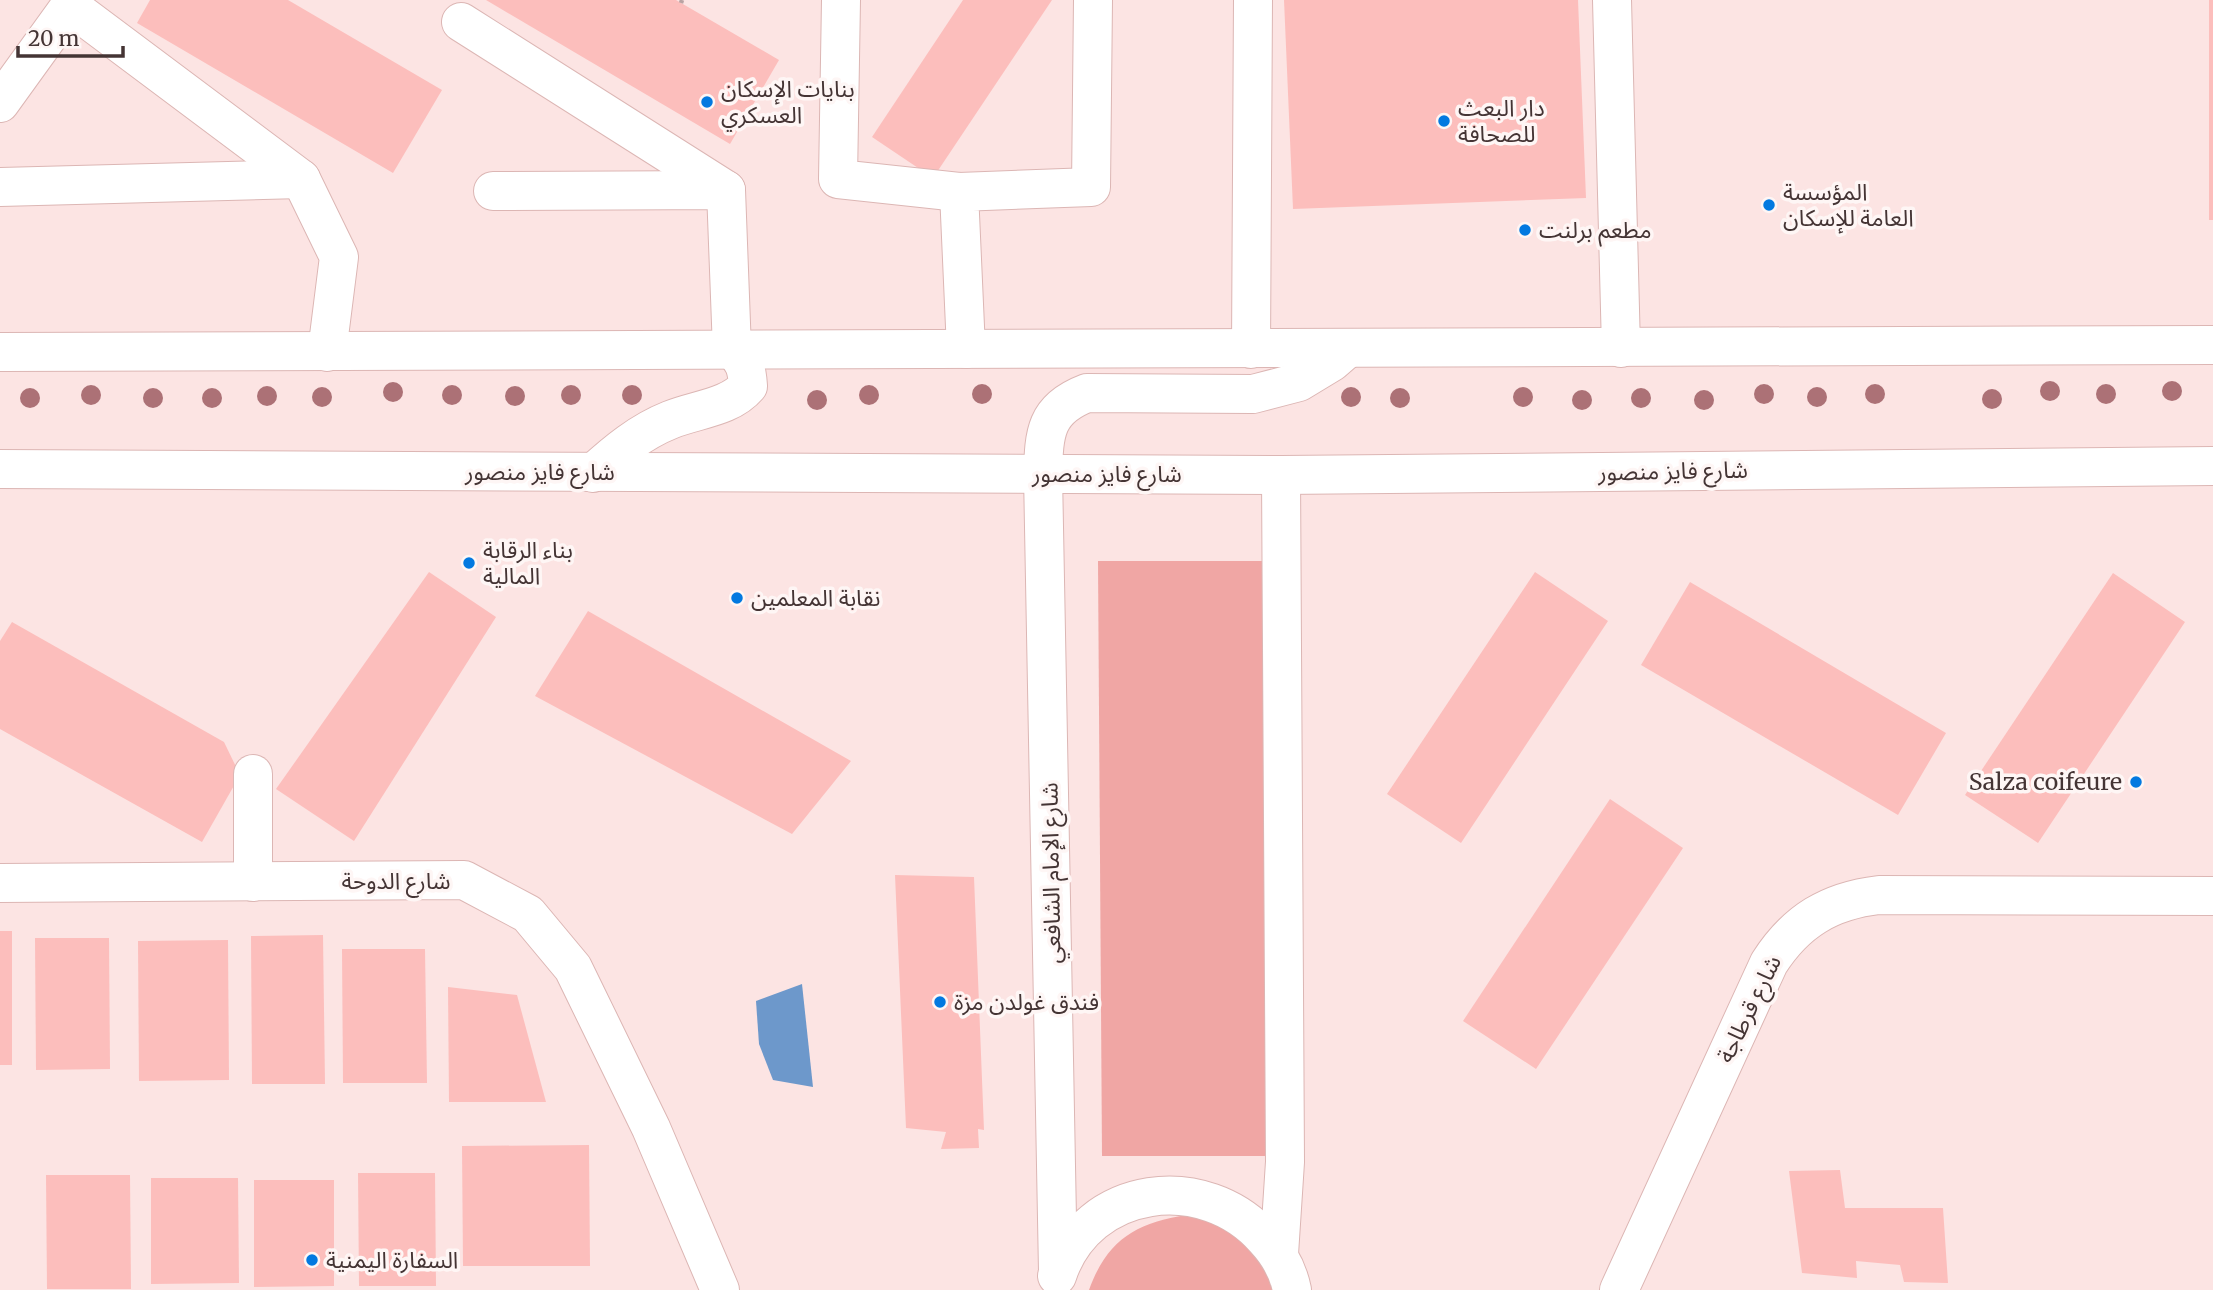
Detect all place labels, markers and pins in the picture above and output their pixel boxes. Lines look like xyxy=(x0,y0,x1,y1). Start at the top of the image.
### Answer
place label: بنايات الإسكان العسكري xyxy=(721,74,855,132)
place label: دار البعث للصحافة xyxy=(1458,93,1545,148)
marker: بنايات الإسكان العسكري xyxy=(699,94,715,110)
marker: دار البعث للصحافة xyxy=(1436,113,1452,129)
place label: المؤسسة العامة للإسكان xyxy=(1783,177,1914,234)
marker: المؤسسة العامة للإسكان xyxy=(1761,197,1777,213)
place label: مطعم برلنت xyxy=(1539,215,1652,247)
marker: مطعم برلنت xyxy=(1517,222,1533,238)
place label: بناء الرقابة المالية xyxy=(483,535,573,590)
marker: بناء الرقابة المالية xyxy=(461,555,477,571)
place label: نقابة المعلمين xyxy=(751,583,880,612)
marker: نقابة المعلمين xyxy=(729,590,745,606)
place label: Salza coifeure xyxy=(1969,767,2122,796)
marker: Salza coifeure xyxy=(2128,774,2144,790)
place label: فندق غولدن مزة xyxy=(954,987,1099,1016)
marker: فندق غولدن مزة xyxy=(932,994,948,1010)
place label: السفارة اليمنية xyxy=(326,1245,458,1274)
marker: السفارة اليمنية xyxy=(304,1252,320,1268)

